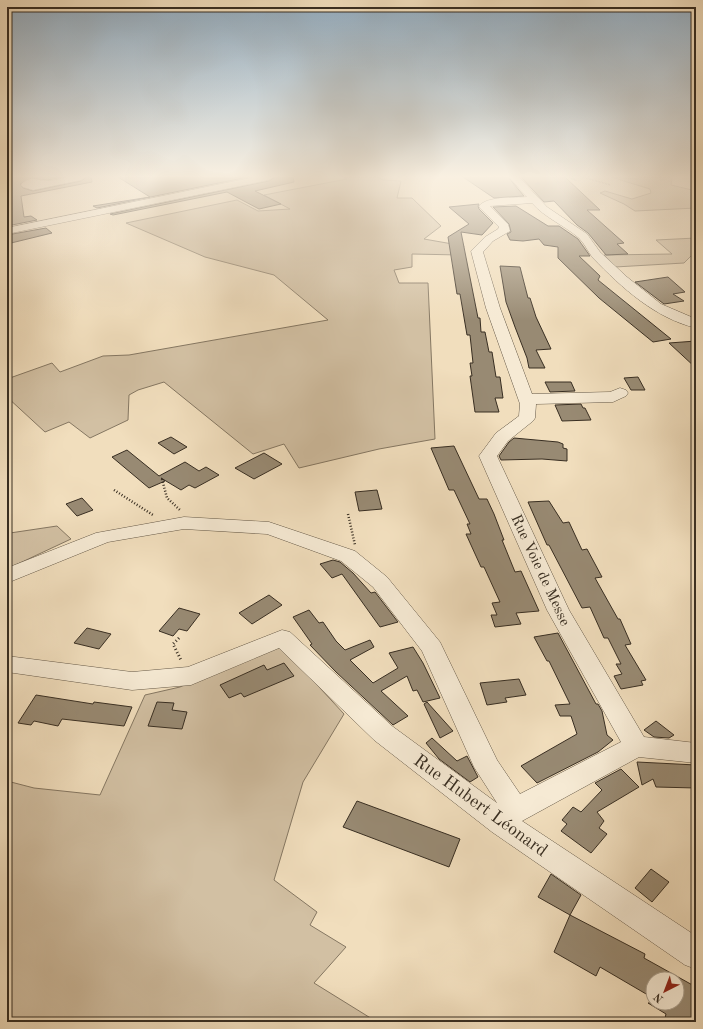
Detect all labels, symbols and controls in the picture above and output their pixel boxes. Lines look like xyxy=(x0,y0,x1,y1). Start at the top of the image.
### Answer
street label: Rue Voie de Messe xyxy=(507,513,572,629)
street label: Rue Hubert Léonard xyxy=(410,751,551,860)
north arrow xyxy=(645,971,685,1011)
text: N xyxy=(652,990,666,1004)

